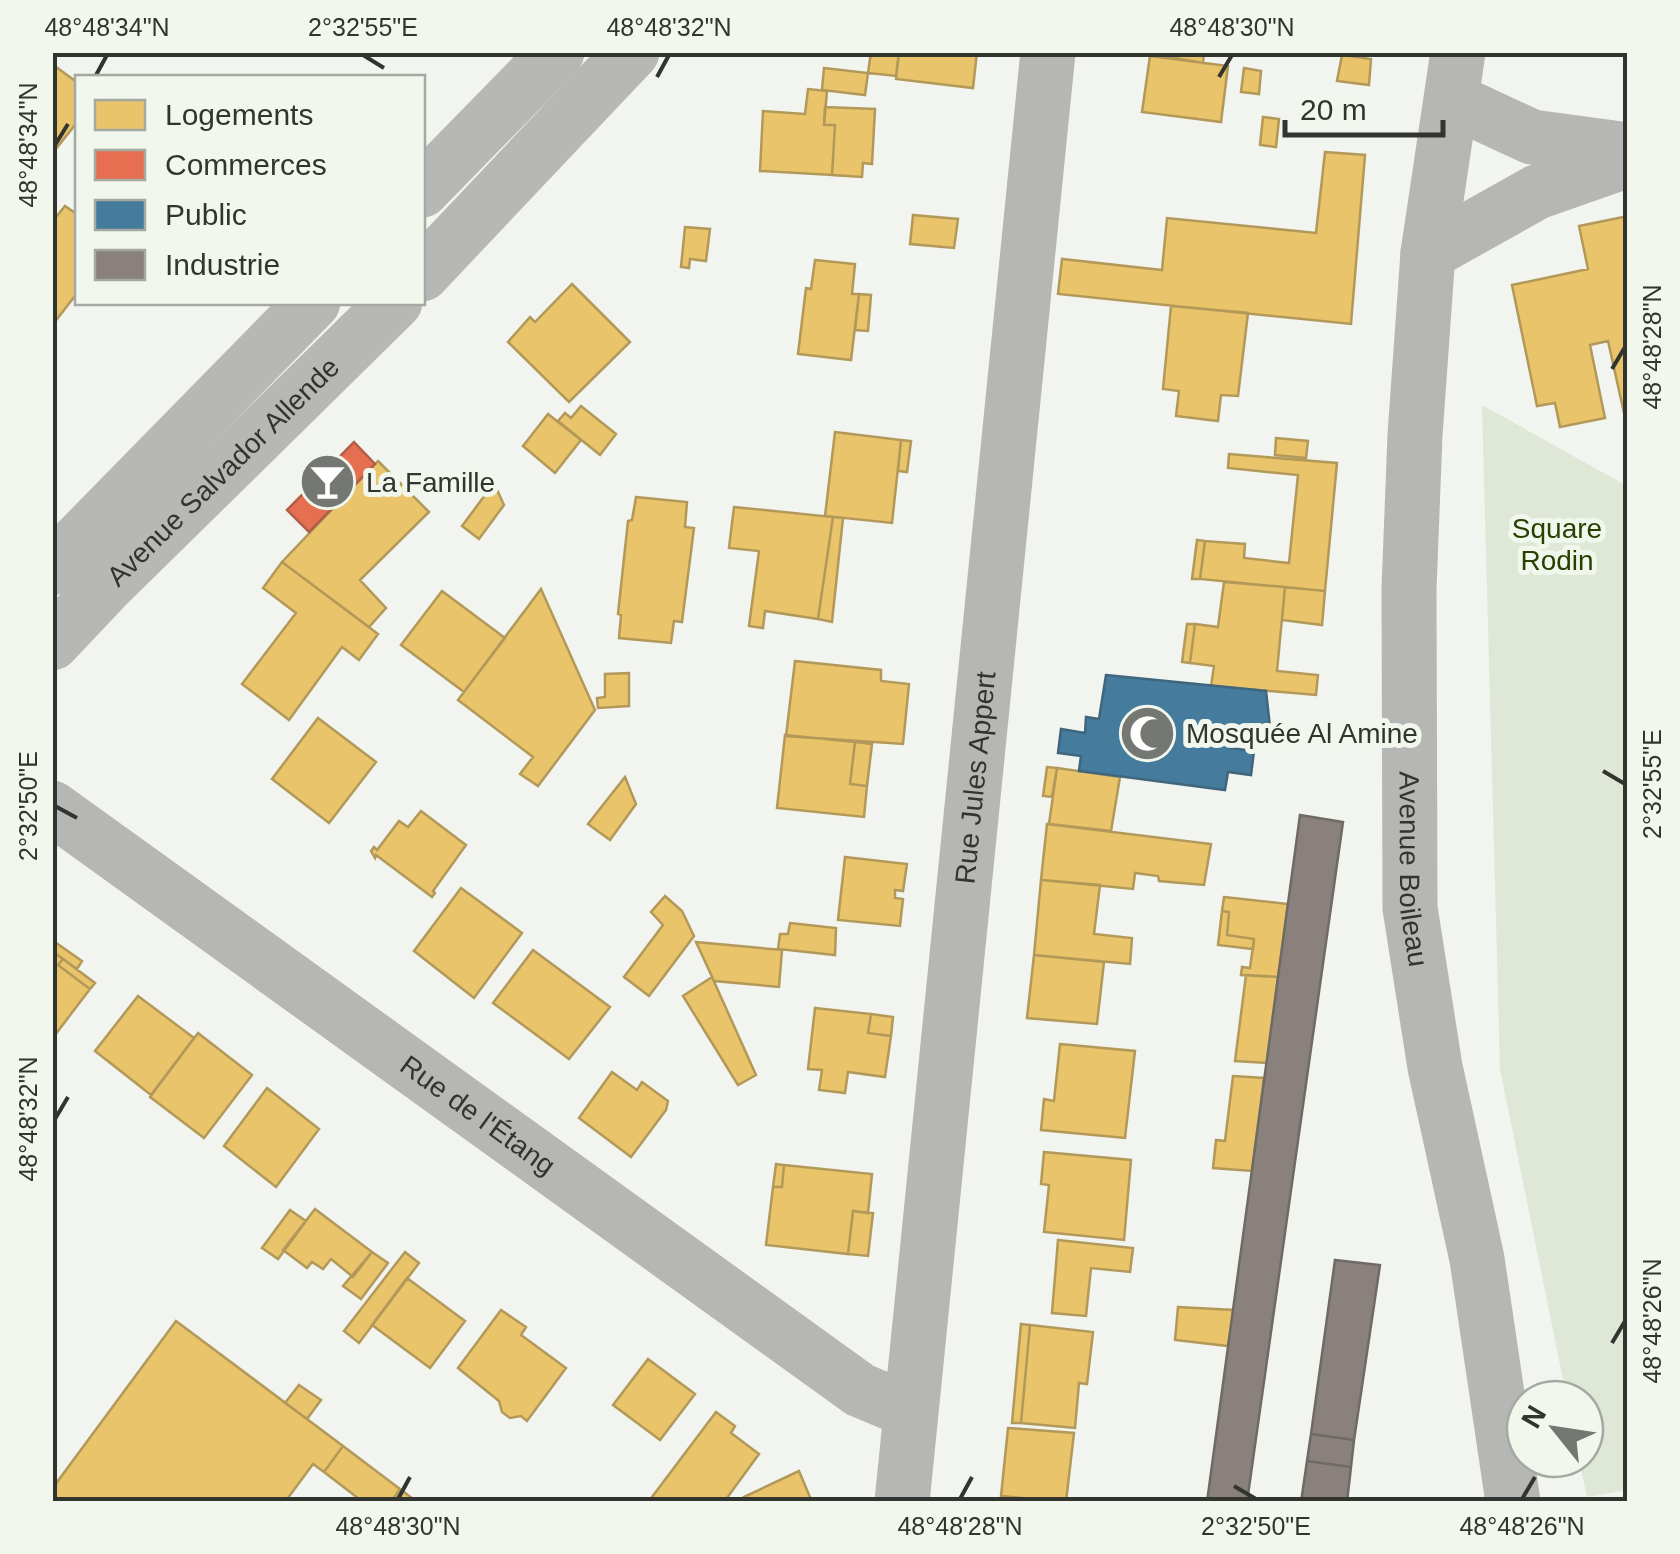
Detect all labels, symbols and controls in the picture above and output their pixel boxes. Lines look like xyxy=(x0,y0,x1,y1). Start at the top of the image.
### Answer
text: 48°48'34"N xyxy=(44,13,170,41)
text: 2°32'55"E xyxy=(308,13,418,41)
text: 48°48'32"N xyxy=(606,13,732,41)
text: 48°48'30"N xyxy=(1169,13,1295,41)
legend xyxy=(75,75,425,305)
scale bar xyxy=(1285,75,1442,137)
text: 48°48'34"N xyxy=(14,82,42,208)
text: 20 m xyxy=(1300,93,1367,126)
text: Logements xyxy=(165,98,313,131)
text: Commerces xyxy=(165,148,327,181)
text: Public xyxy=(165,198,247,231)
text: Industrie xyxy=(165,248,280,281)
text: 48°48'28"N xyxy=(1638,284,1666,410)
street label: Avenue Salvador Allende xyxy=(100,351,345,592)
bar icon: La Famille xyxy=(297,452,357,512)
place label: La Famille xyxy=(366,467,495,498)
park label: Square Rodin xyxy=(1512,513,1602,576)
street label: Rue Jules Appert xyxy=(949,670,1001,885)
mosque icon: Mosquée Al Amine xyxy=(1117,703,1177,763)
place label: Mosquée Al Amine xyxy=(1186,718,1418,749)
text: 2°32'55"E xyxy=(1638,729,1666,839)
text: 2°32'50"E xyxy=(14,751,42,861)
street label: Avenue Boileau xyxy=(1394,771,1434,969)
street label: Rue de l'Étang xyxy=(395,1049,561,1181)
text: 48°48'32"N xyxy=(14,1056,42,1182)
text: 48°48'26"N xyxy=(1638,1258,1666,1384)
north arrow xyxy=(1505,1379,1605,1479)
text: N xyxy=(1515,1400,1552,1433)
text: 48°48'30"N xyxy=(335,1512,461,1540)
text: 48°48'28"N xyxy=(897,1512,1023,1540)
text: 2°32'50"E xyxy=(1201,1512,1311,1540)
text: 48°48'26"N xyxy=(1459,1512,1585,1540)

